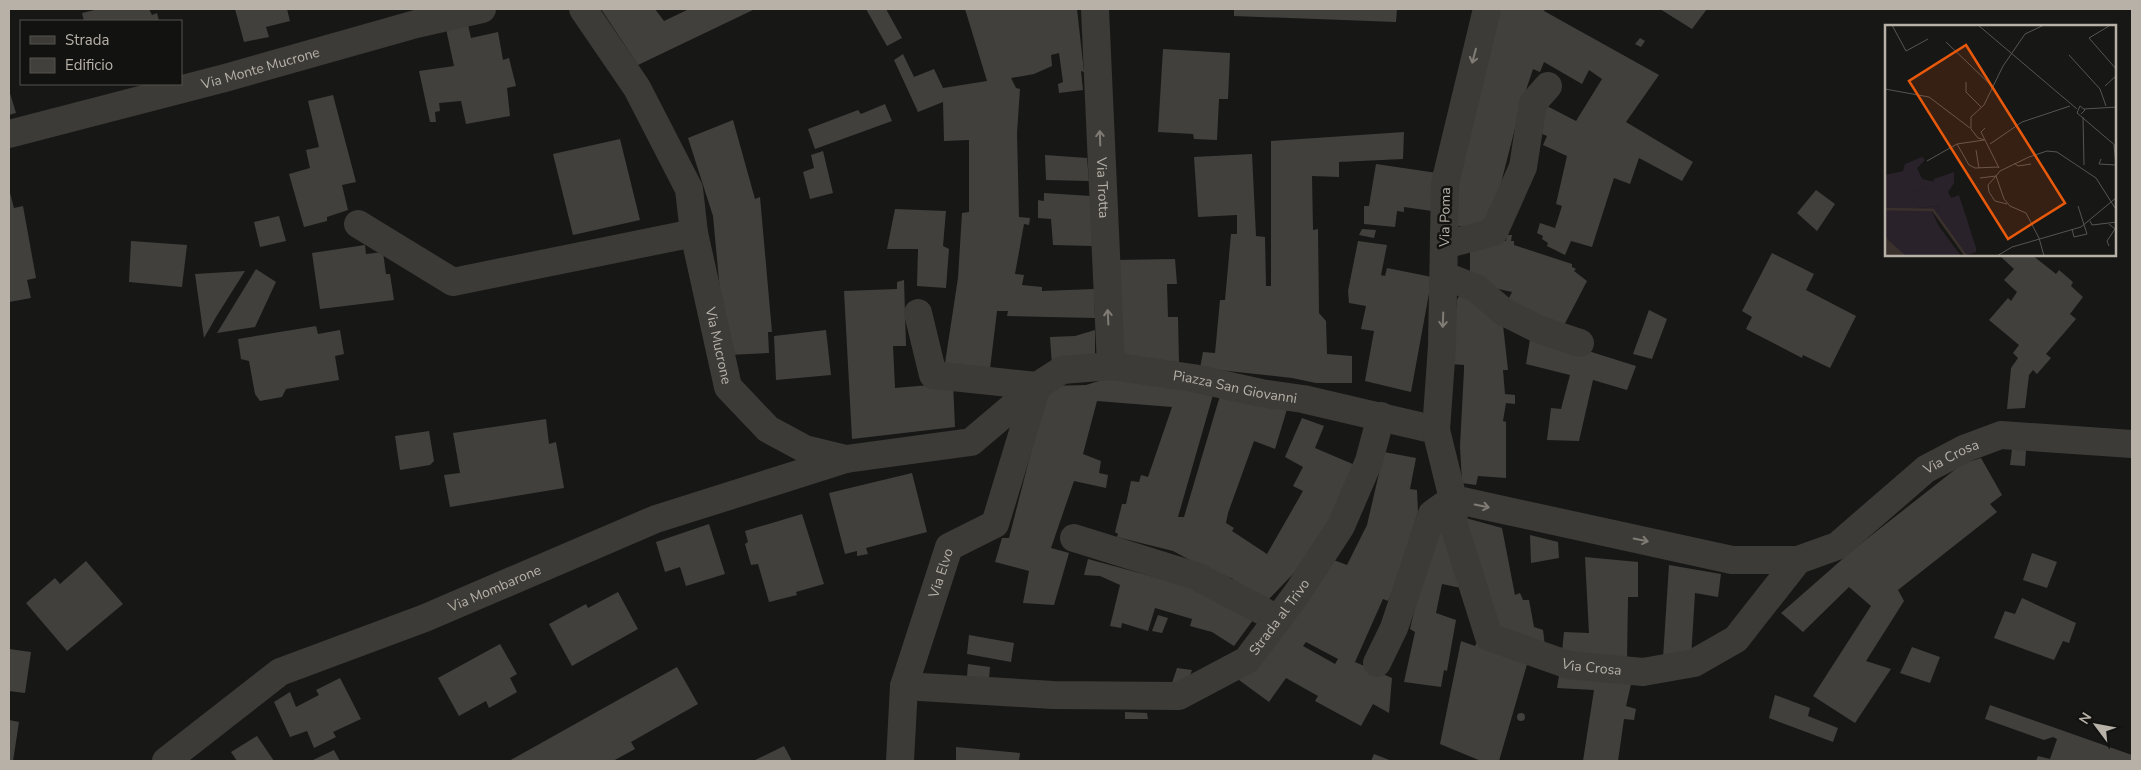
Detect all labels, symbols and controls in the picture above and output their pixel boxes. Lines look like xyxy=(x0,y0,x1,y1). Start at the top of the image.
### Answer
legend xyxy=(20,20,182,85)
inset map xyxy=(1885,25,2116,256)
text: Strada xyxy=(65,30,109,50)
street label: Via Monte Mucrone xyxy=(198,42,322,94)
one-way arrow xyxy=(1469,47,1478,63)
text: Edificio xyxy=(65,55,113,75)
one-way arrow xyxy=(1095,130,1105,146)
street label: Via Trotta xyxy=(1092,156,1114,219)
street label: Via Poma xyxy=(1435,187,1455,248)
street label: Via Mucrone xyxy=(701,304,737,386)
one-way arrow xyxy=(1104,310,1113,326)
one-way arrow xyxy=(1439,312,1448,328)
street label: Piazza San Giovanni xyxy=(1172,366,1298,408)
street label: Via Crosa xyxy=(1919,435,1981,479)
one-way arrow xyxy=(1474,502,1490,511)
one-way arrow xyxy=(1633,536,1649,545)
street label: Via Elvo xyxy=(923,546,958,601)
street label: Via Mombarone xyxy=(444,560,544,617)
street label: Strada al Trivo xyxy=(1244,575,1314,659)
street label: Via Crosa xyxy=(1558,653,1623,679)
north arrow xyxy=(2071,700,2121,750)
text: N xyxy=(2075,709,2096,728)

